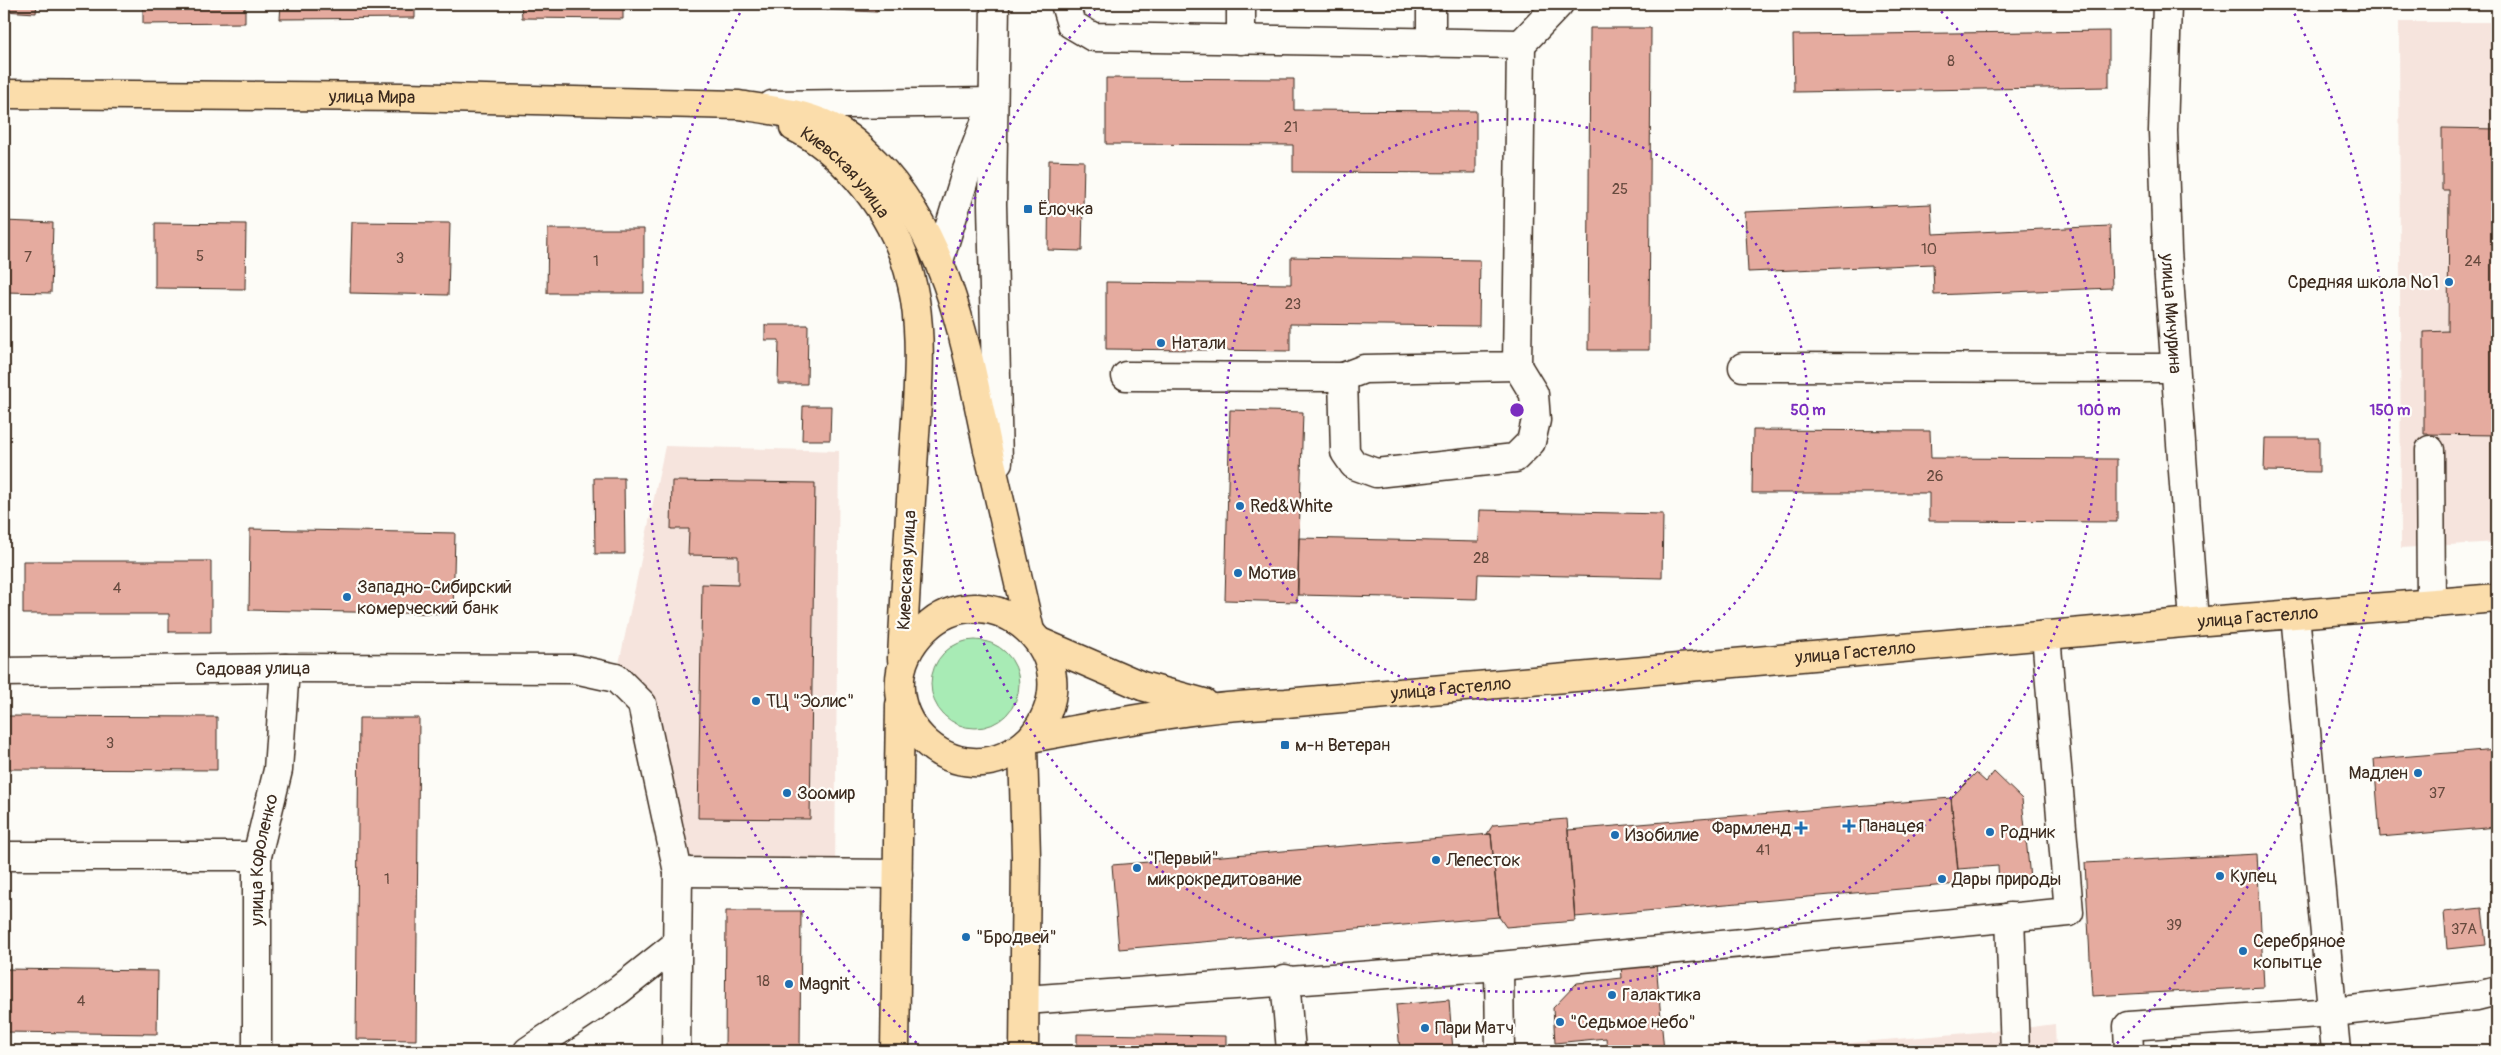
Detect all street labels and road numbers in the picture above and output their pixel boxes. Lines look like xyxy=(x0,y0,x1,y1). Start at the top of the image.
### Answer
street label: улица Мира xyxy=(328,85,416,109)
street label: Киевская улица xyxy=(796,121,895,222)
street label: улица Мичурина xyxy=(2156,252,2187,375)
street label: Киевская улица xyxy=(892,509,922,631)
street label: улица Гастелло xyxy=(2196,601,2319,633)
street label: улица Гастелло xyxy=(1793,635,1917,669)
street label: Садовая улица xyxy=(196,656,310,681)
street label: улица Гастелло xyxy=(1389,671,1513,705)
street label: улица Короленко xyxy=(246,791,283,927)

